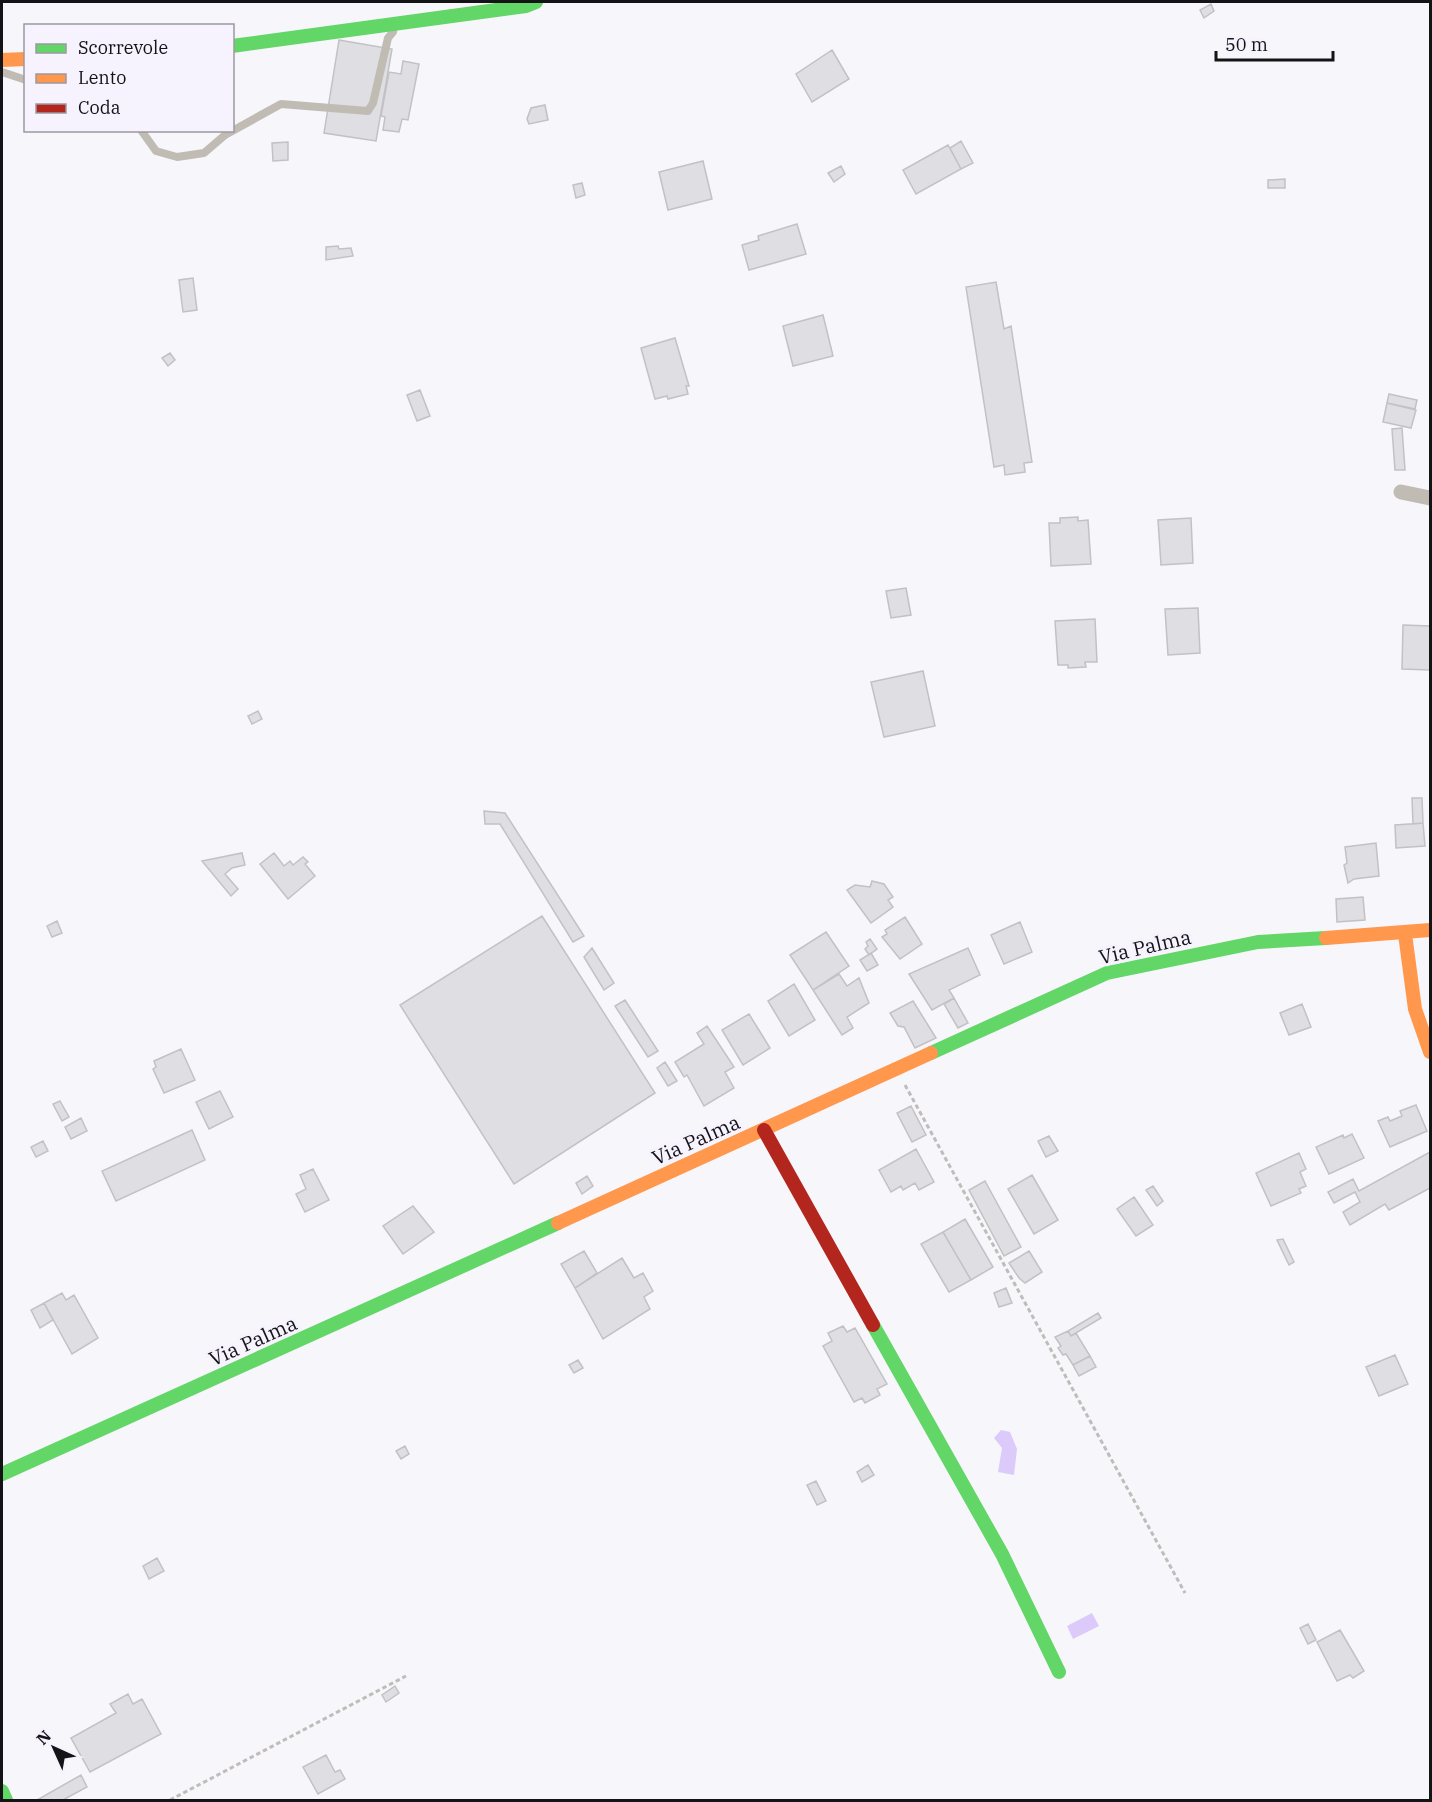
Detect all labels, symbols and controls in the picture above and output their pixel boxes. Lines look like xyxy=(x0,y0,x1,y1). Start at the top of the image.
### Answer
legend xyxy=(24,24,234,132)
scale bar xyxy=(1216,24,1333,62)
text: 50 m xyxy=(1225,33,1268,56)
text: Scorrevole xyxy=(78,36,168,59)
text: Lento xyxy=(78,66,126,89)
text: Coda xyxy=(78,96,121,119)
street label: Via Palma xyxy=(1096,923,1194,970)
street label: Via Palma xyxy=(647,1108,744,1171)
street label: Via Palma xyxy=(204,1309,301,1372)
north arrow xyxy=(24,1718,84,1778)
text: N xyxy=(32,1726,55,1749)

